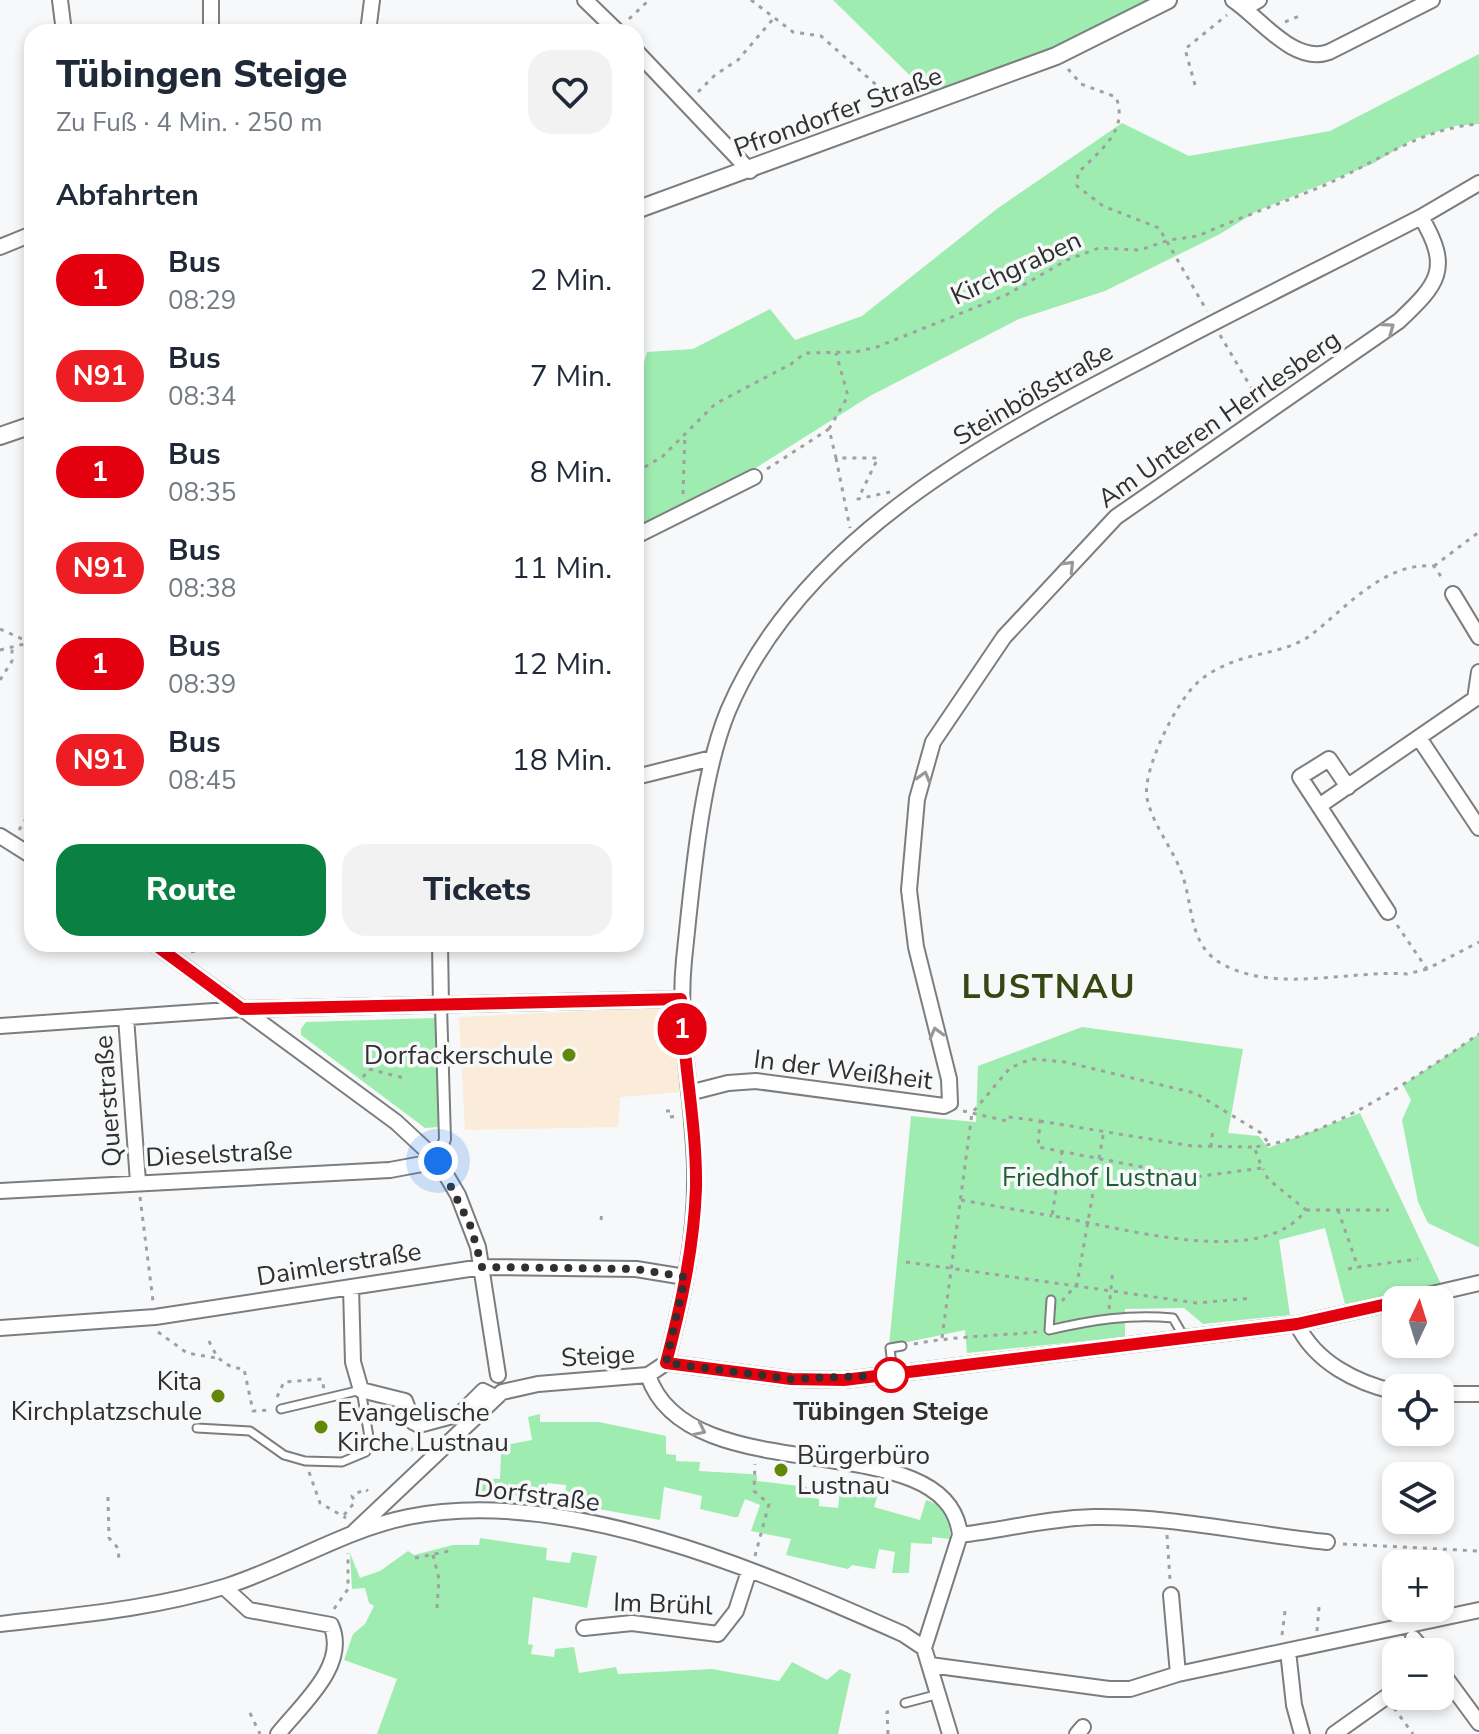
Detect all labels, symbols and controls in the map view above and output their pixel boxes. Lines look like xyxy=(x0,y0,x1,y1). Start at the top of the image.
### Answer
text: Tübingen Steige xyxy=(56,49,347,100)
button: heart xyxy=(528,50,612,134)
street label: Pfrondorfer Straße xyxy=(729,58,947,166)
text: Zu Fuß · 4 Min. · 250 m xyxy=(56,105,322,140)
text: Abfahrten xyxy=(56,175,199,216)
street label: Kirchgraben xyxy=(945,223,1087,313)
text: Bus xyxy=(168,242,221,283)
text: 2 Min. xyxy=(530,260,612,301)
text: 1 xyxy=(92,261,108,299)
text: 08:29 xyxy=(168,283,236,318)
street label: Am Unteren Herrlesberg xyxy=(1091,322,1347,516)
one-way arrow xyxy=(1381,323,1395,337)
street label: Steinbößstraße xyxy=(947,334,1119,454)
text: Bus xyxy=(168,338,221,379)
text: 7 Min. xyxy=(530,356,612,397)
text: N91 xyxy=(73,357,127,395)
text: 08:34 xyxy=(168,379,236,414)
text: Bus xyxy=(168,434,221,475)
text: 8 Min. xyxy=(530,452,612,493)
text: 1 xyxy=(92,453,108,491)
text: 08:35 xyxy=(168,475,236,510)
text: Bus xyxy=(168,530,221,571)
text: 11 Min. xyxy=(512,548,612,589)
text: N91 xyxy=(73,549,127,587)
one-way arrow xyxy=(1060,560,1074,575)
text: 08:38 xyxy=(168,571,236,606)
text: Bus xyxy=(168,626,221,667)
text: 12 Min. xyxy=(512,644,612,685)
text: 1 xyxy=(92,645,108,683)
text: 08:39 xyxy=(168,667,236,702)
text: Bus xyxy=(168,722,221,763)
text: 18 Min. xyxy=(512,740,612,781)
text: N91 xyxy=(73,741,127,779)
text: 08:45 xyxy=(168,763,236,798)
one-way arrow xyxy=(914,771,931,785)
button: Route xyxy=(56,844,326,936)
button: Tickets xyxy=(342,844,612,936)
district label: LUSTNAU xyxy=(962,964,1136,1010)
line badge: 1 xyxy=(656,1003,708,1055)
text: 1 xyxy=(674,1010,690,1048)
one-way arrow xyxy=(929,1027,946,1041)
street label: Querstraße xyxy=(86,1034,130,1168)
place label: Dorfackerschule xyxy=(364,1038,553,1073)
street label: In der Weißheit xyxy=(752,1042,935,1098)
marker: Dorfackerschule xyxy=(560,1046,578,1064)
street label: Dieselstraße xyxy=(145,1133,293,1175)
your location xyxy=(418,1141,458,1181)
park label: Friedhof Lustnau xyxy=(1002,1160,1198,1195)
street label: Daimlerstraße xyxy=(254,1234,424,1294)
north arrow xyxy=(1382,1286,1454,1358)
map controls xyxy=(1382,1286,1454,1710)
street label: Steige xyxy=(560,1337,636,1375)
marker: Tübingen Steige xyxy=(874,1358,908,1392)
place label: Kita Kirchplatzschule xyxy=(11,1364,202,1429)
button: locate xyxy=(1382,1374,1454,1446)
marker: Kita Kirchplatzschule xyxy=(209,1387,227,1405)
place label: Tübingen Steige xyxy=(793,1394,989,1429)
place label: Evangelische Kirche Lustnau xyxy=(337,1395,509,1460)
marker: Evangelische Kirche Lustnau xyxy=(312,1418,330,1436)
one-way arrow xyxy=(692,1420,707,1435)
place label: Bürgerbüro Lustnau xyxy=(797,1438,930,1503)
marker: Bürgerbüro Lustnau xyxy=(772,1461,790,1479)
button: layers xyxy=(1382,1462,1454,1534)
street label: Dorfstraße xyxy=(472,1470,602,1520)
button: + xyxy=(1382,1550,1454,1622)
street label: Im Brühl xyxy=(613,1585,714,1623)
button: − xyxy=(1382,1638,1454,1710)

